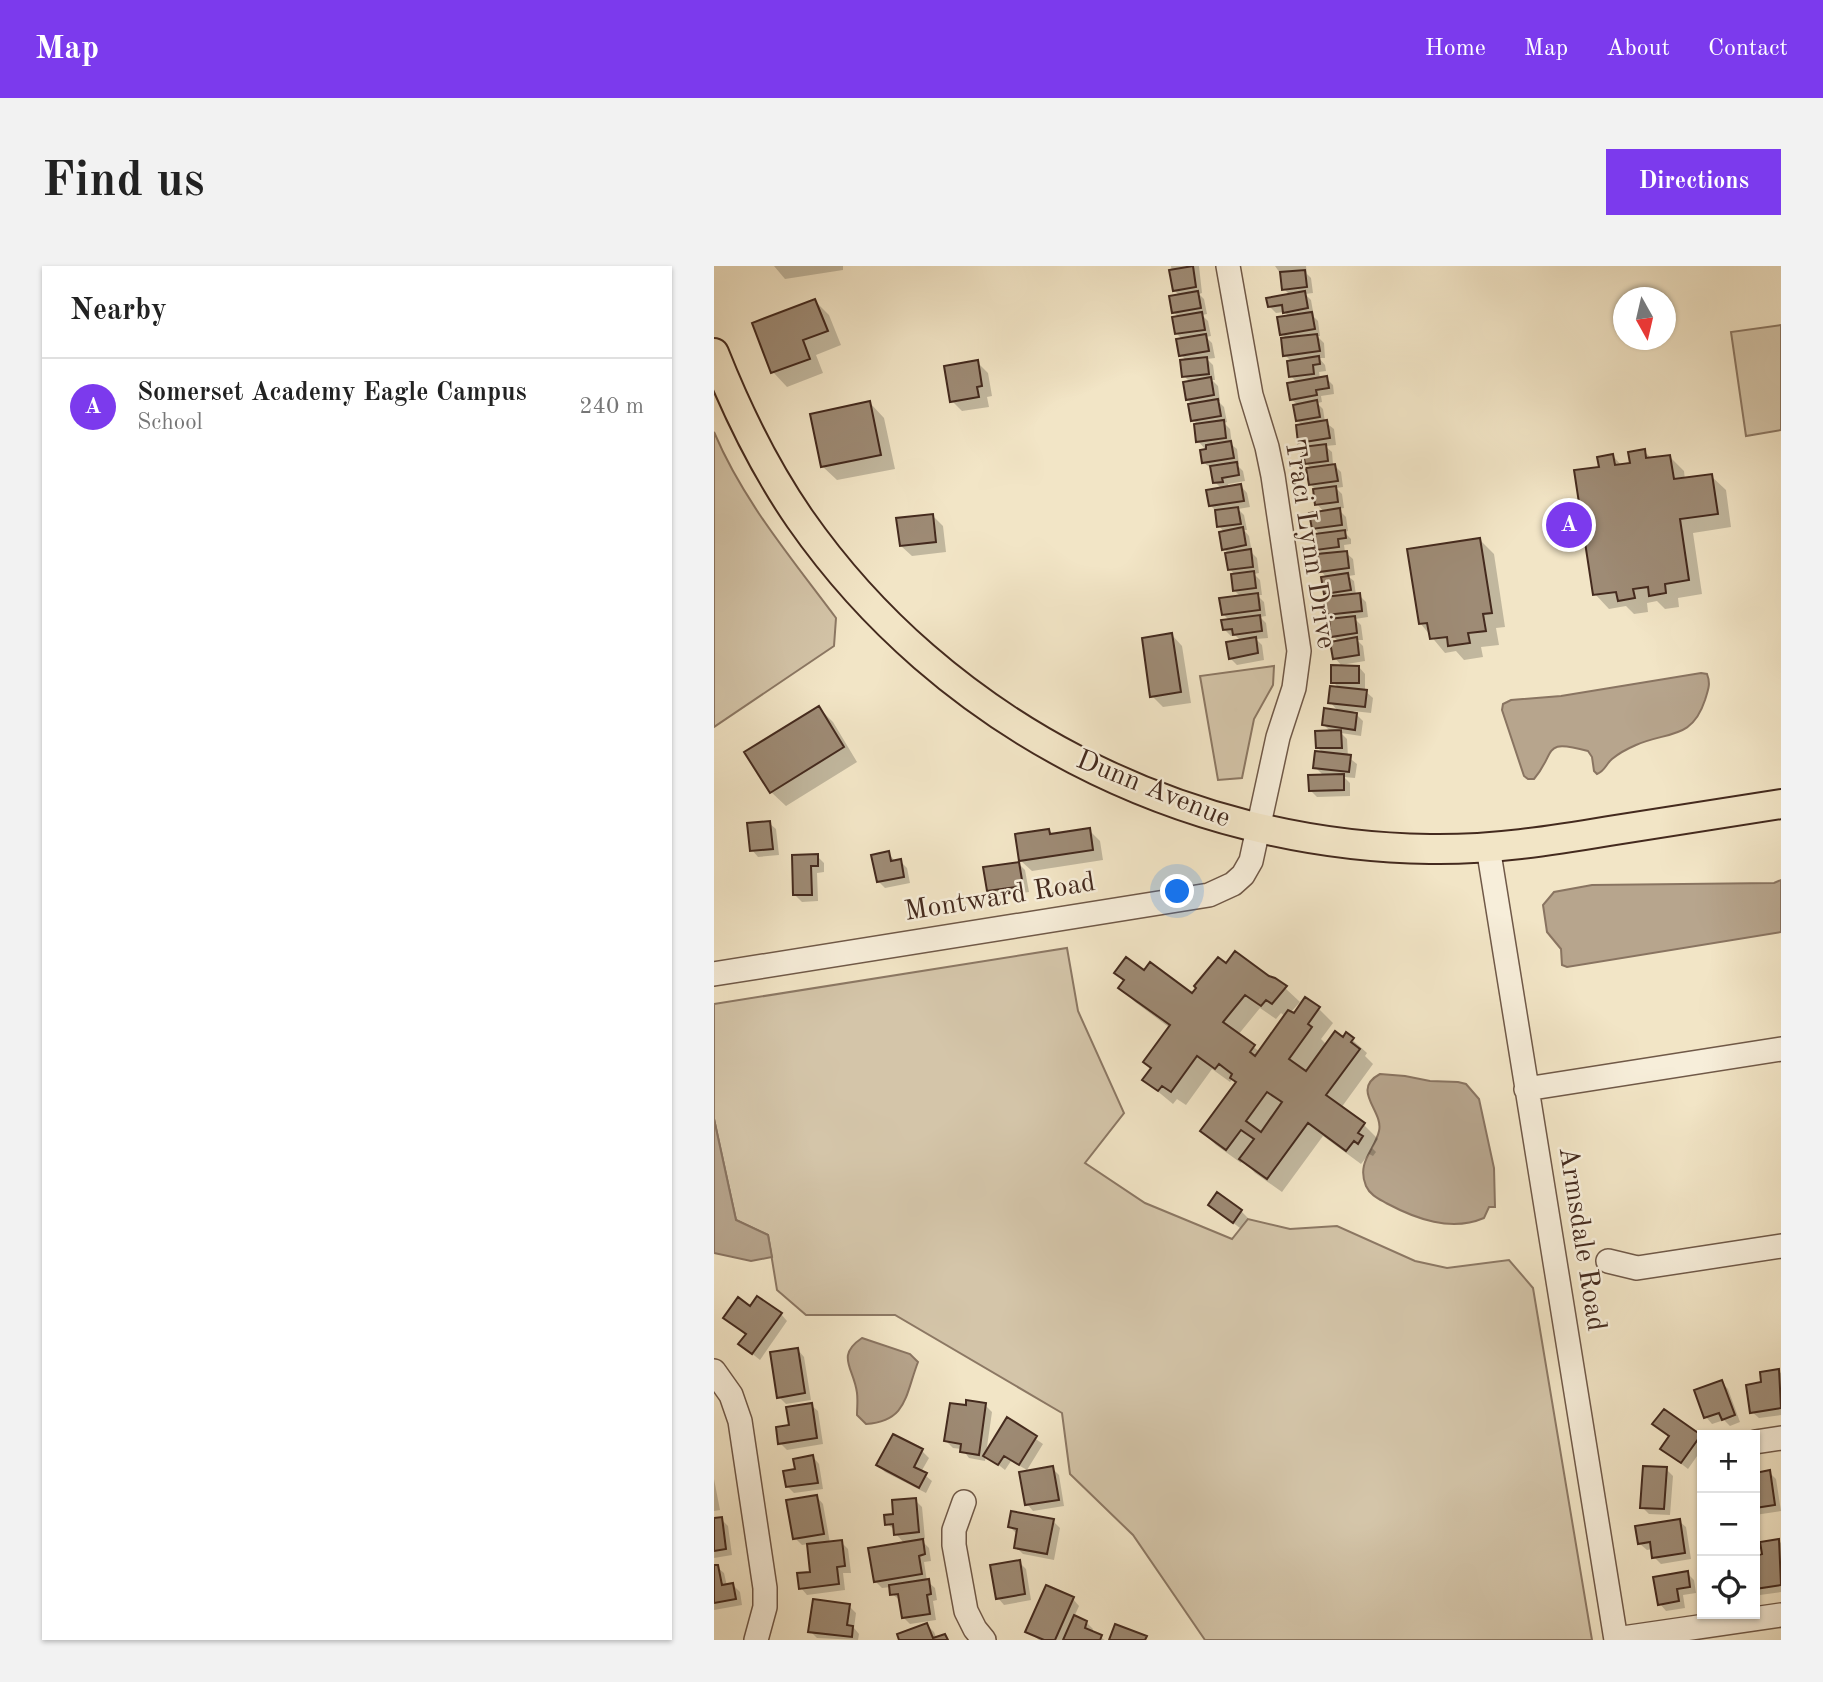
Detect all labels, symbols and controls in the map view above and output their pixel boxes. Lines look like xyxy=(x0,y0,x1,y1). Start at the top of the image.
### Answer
text: Map xyxy=(35,33,99,66)
text: Home xyxy=(1425,37,1486,61)
text: Map xyxy=(1524,37,1568,61)
text: About xyxy=(1606,37,1670,61)
text: Contact xyxy=(1708,37,1788,61)
button: Directions xyxy=(1606,149,1781,215)
text: Find us xyxy=(42,158,205,207)
north arrow xyxy=(1613,287,1676,350)
text: Nearby xyxy=(70,296,167,326)
text: Somerset Academy Eagle Campus xyxy=(137,380,527,406)
text: A xyxy=(84,395,102,418)
text: 240 m xyxy=(579,395,644,418)
text: School xyxy=(137,411,203,434)
street label: Traci Lynn Drive xyxy=(1279,437,1339,651)
pin: A xyxy=(1546,499,1592,551)
street label: Dunn Avenue xyxy=(1072,746,1234,834)
street label: Montward Road xyxy=(902,869,1098,927)
your location xyxy=(1160,874,1194,908)
street label: Armsdale Road xyxy=(1553,1145,1609,1333)
map controls xyxy=(1697,1430,1760,1619)
button: + xyxy=(1697,1430,1760,1493)
button: − xyxy=(1697,1493,1760,1556)
button: locate xyxy=(1697,1556,1760,1619)

